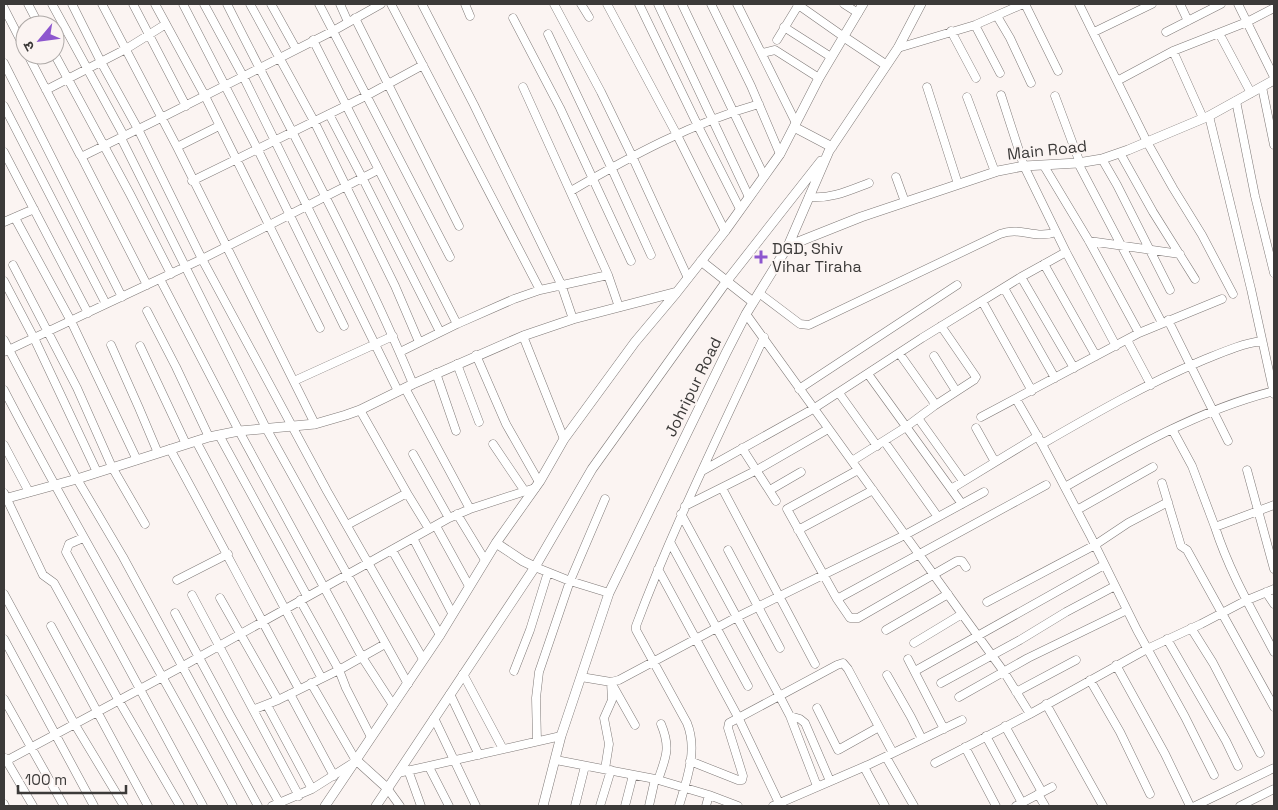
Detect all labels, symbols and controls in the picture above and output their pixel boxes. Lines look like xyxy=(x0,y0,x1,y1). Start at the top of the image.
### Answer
north arrow xyxy=(15,15,65,65)
text: उ xyxy=(18,38,38,54)
street label: Main Road xyxy=(1006,135,1088,165)
place label: DGD, Shiv Vihar Tiraha xyxy=(772,238,862,277)
marker: DGD, Shiv Vihar Tiraha xyxy=(754,250,768,264)
street label: Johripur Road xyxy=(660,334,726,440)
scale bar xyxy=(18,762,125,794)
text: 100 m xyxy=(25,770,67,789)

